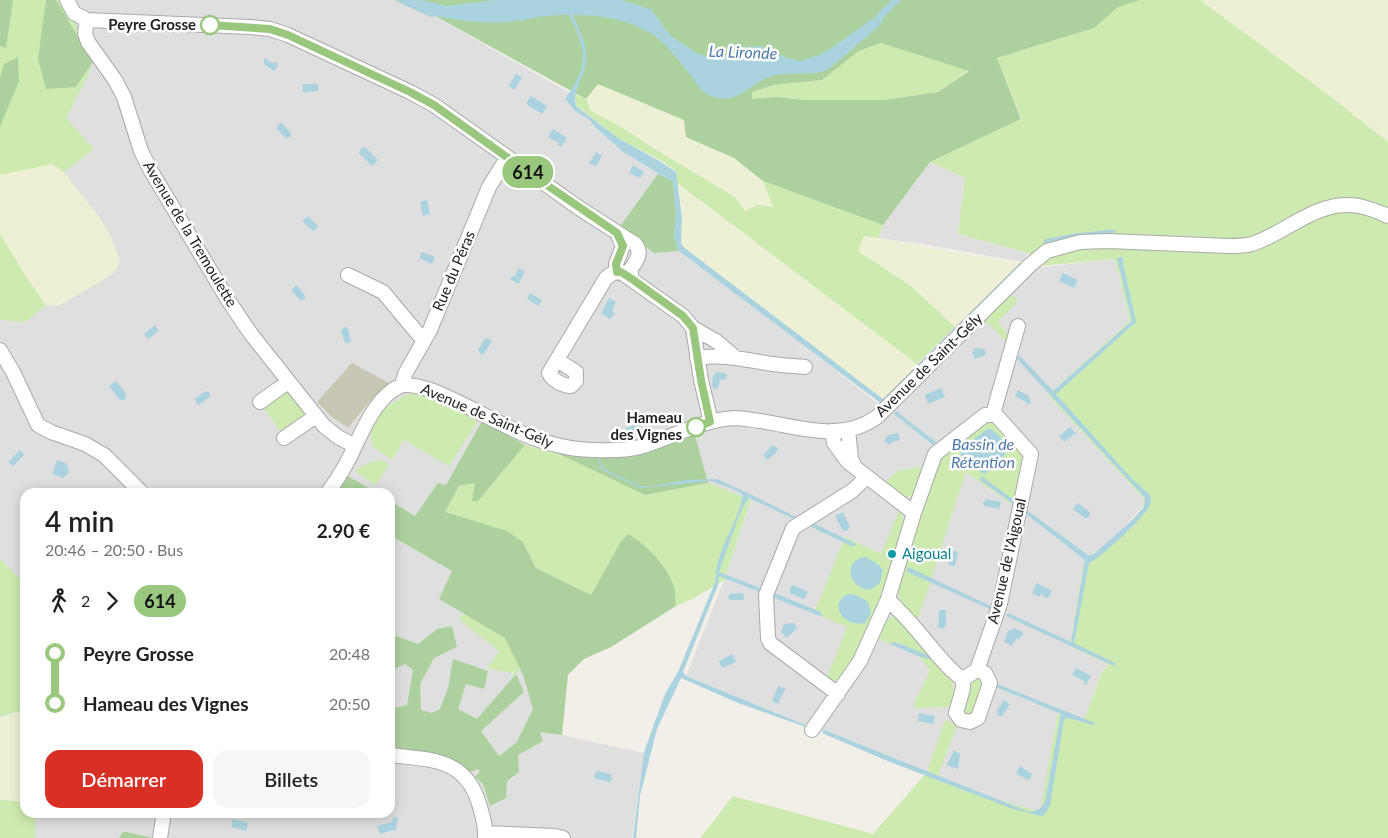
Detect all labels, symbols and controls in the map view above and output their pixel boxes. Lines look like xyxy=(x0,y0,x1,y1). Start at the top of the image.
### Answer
place label: Peyre Grosse xyxy=(108,15,196,33)
marker: Peyre Grosse xyxy=(200,15,220,35)
water label: La Lironde xyxy=(708,41,778,62)
line badge: 614 xyxy=(499,156,557,188)
street label: Avenue de la Tremoulette xyxy=(140,157,242,310)
text: 614 xyxy=(512,161,544,183)
street label: Rue du Péras xyxy=(428,228,478,314)
street label: Avenue de Saint-Gély xyxy=(871,308,986,420)
street label: Avenue de Saint-Gély xyxy=(419,379,557,451)
place label: Hameau des Vignes xyxy=(611,408,682,443)
marker: Hameau des Vignes xyxy=(686,417,706,437)
water label: Bassin de Rétention xyxy=(951,434,1015,471)
street label: Avenue de l'Aigoual xyxy=(983,496,1029,625)
text: 4 min xyxy=(45,504,114,538)
text: 2.90 € xyxy=(317,519,370,542)
text: 20:46 – 20:50 · Bus xyxy=(45,540,183,559)
place label: Aigoual xyxy=(902,544,951,562)
marker: Aigoual xyxy=(886,548,898,560)
icon: walk xyxy=(45,587,73,615)
icon: forward xyxy=(98,587,126,615)
text: 614 xyxy=(144,590,176,612)
text: 2 xyxy=(81,591,90,610)
text: Peyre Grosse xyxy=(83,642,194,665)
text: 20:48 xyxy=(329,644,370,663)
text: Hameau des Vignes xyxy=(83,692,249,715)
text: 20:50 xyxy=(329,694,370,713)
button: Démarrer xyxy=(45,750,203,808)
button: Billets xyxy=(213,750,370,808)

